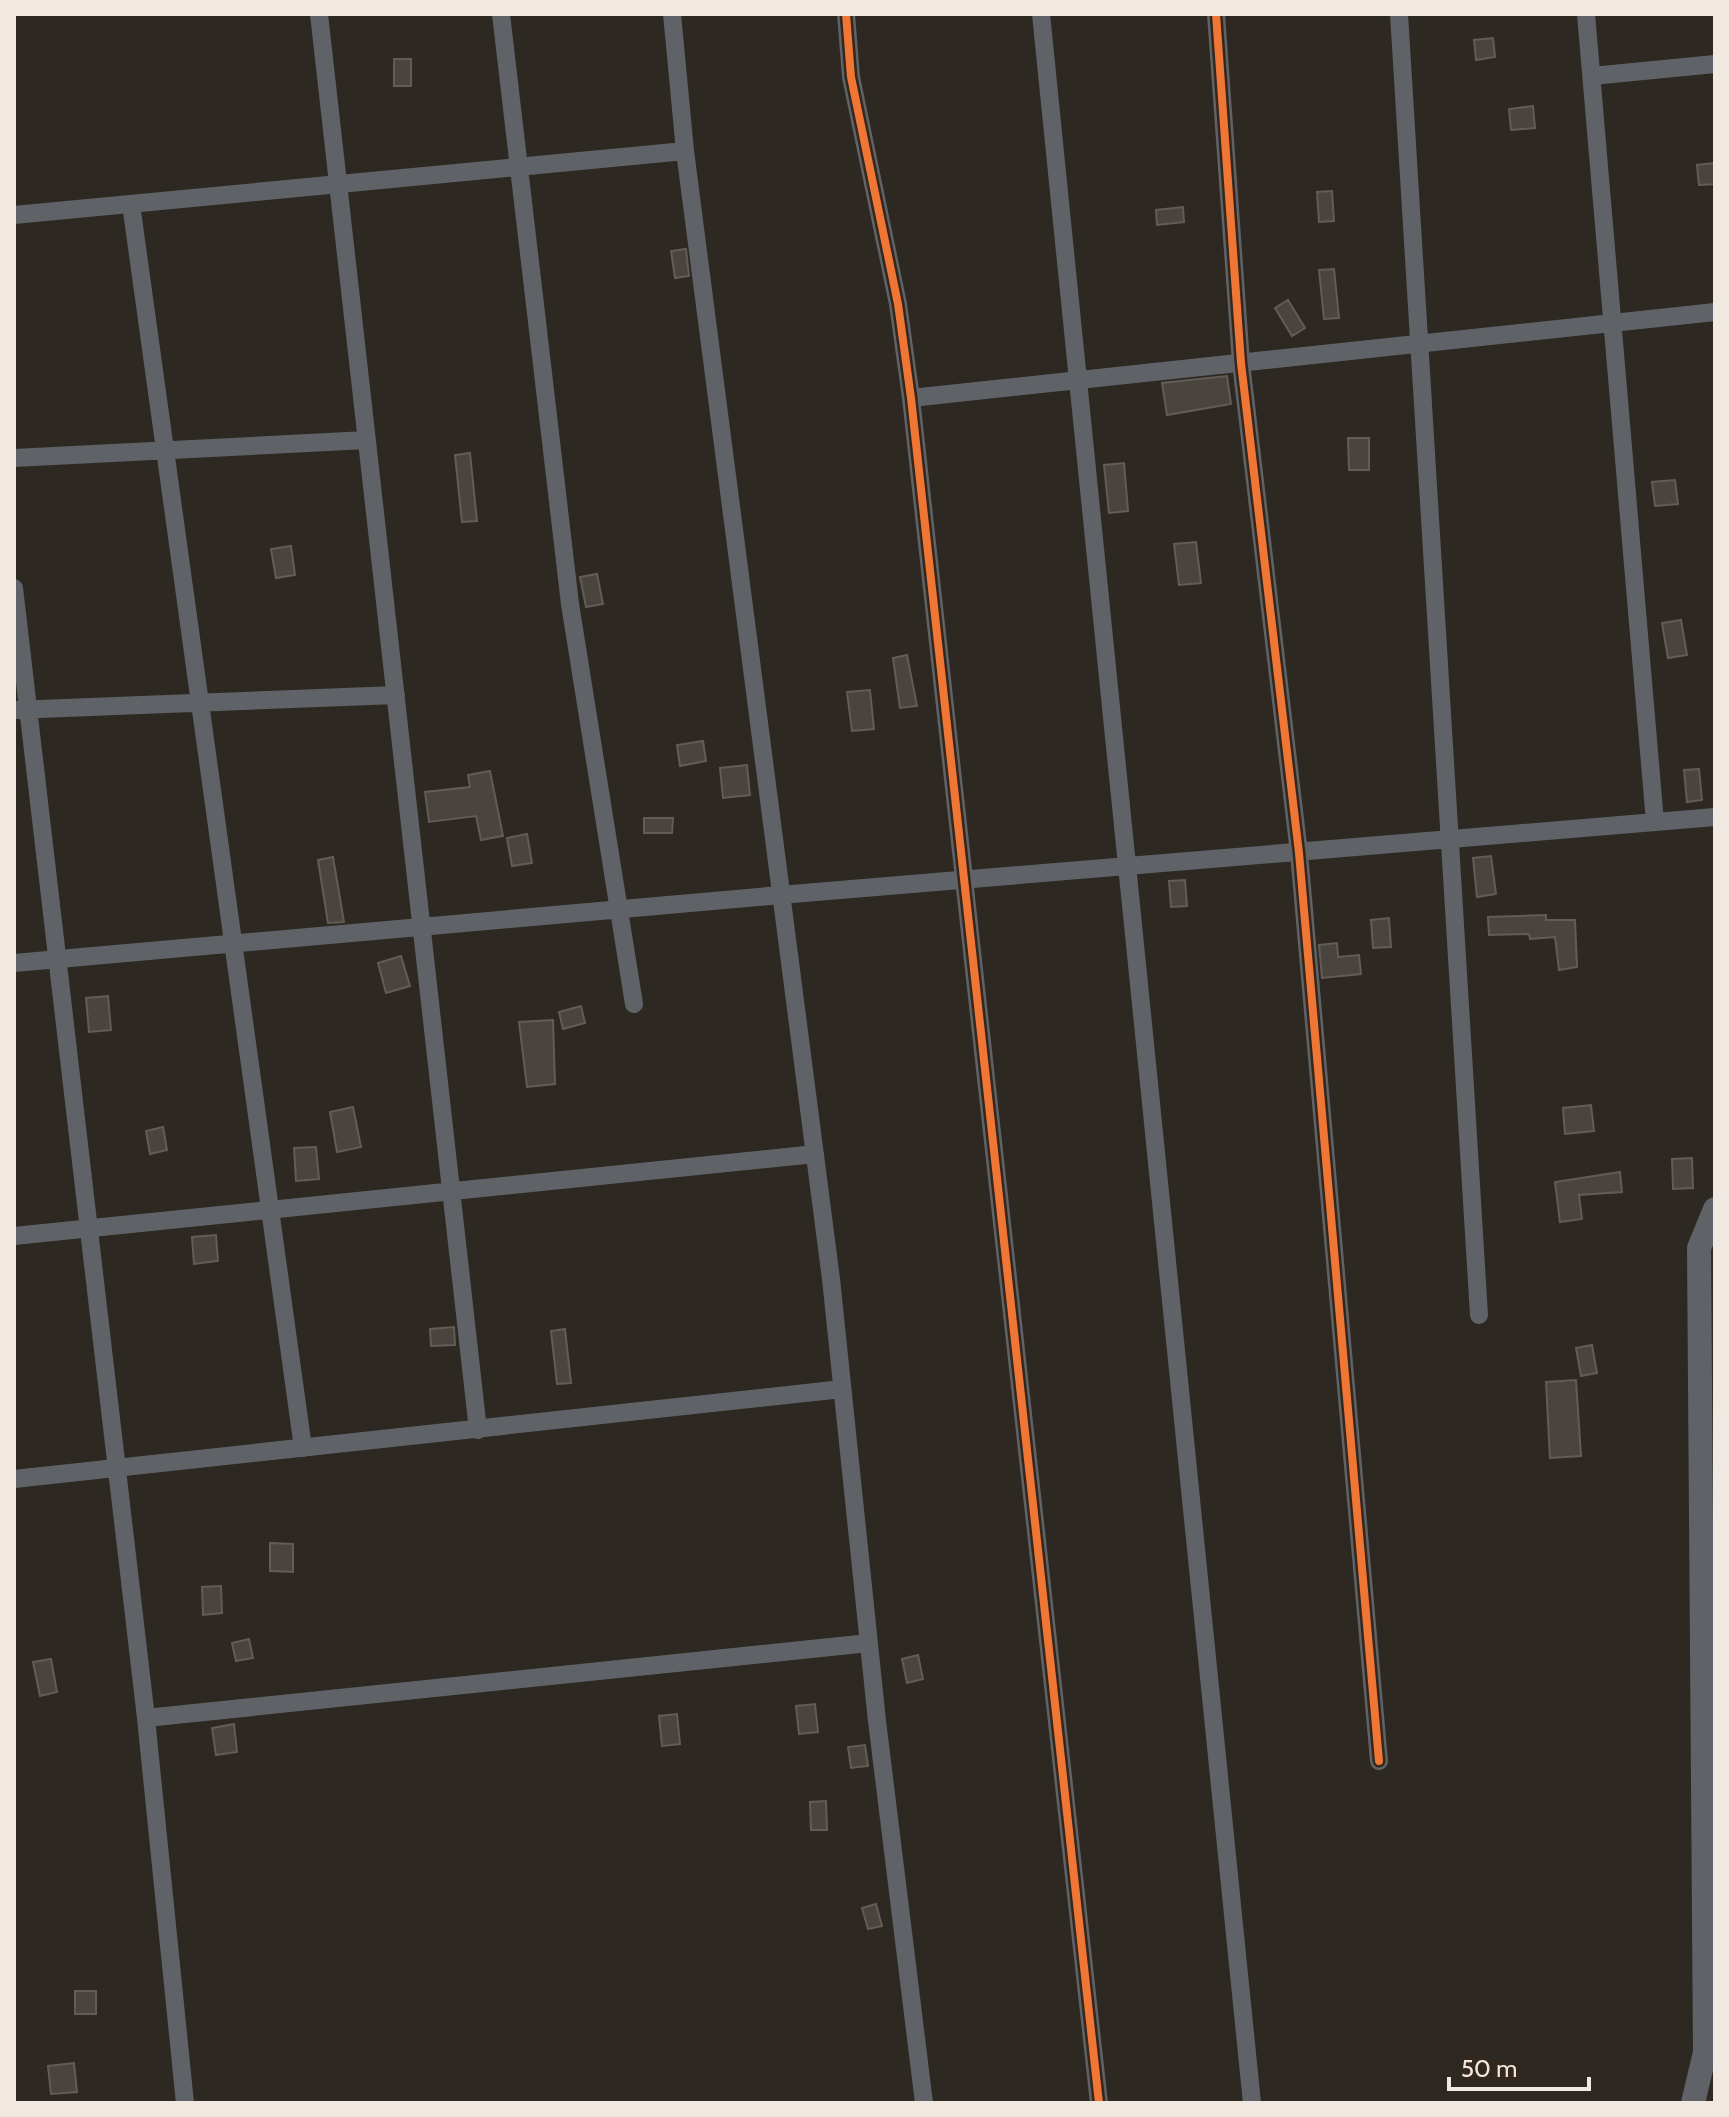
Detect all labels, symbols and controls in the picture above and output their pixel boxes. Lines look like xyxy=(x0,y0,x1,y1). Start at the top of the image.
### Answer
scale bar xyxy=(1449,2041,1589,2091)
text: 50 m xyxy=(1461,2054,1517,2083)

